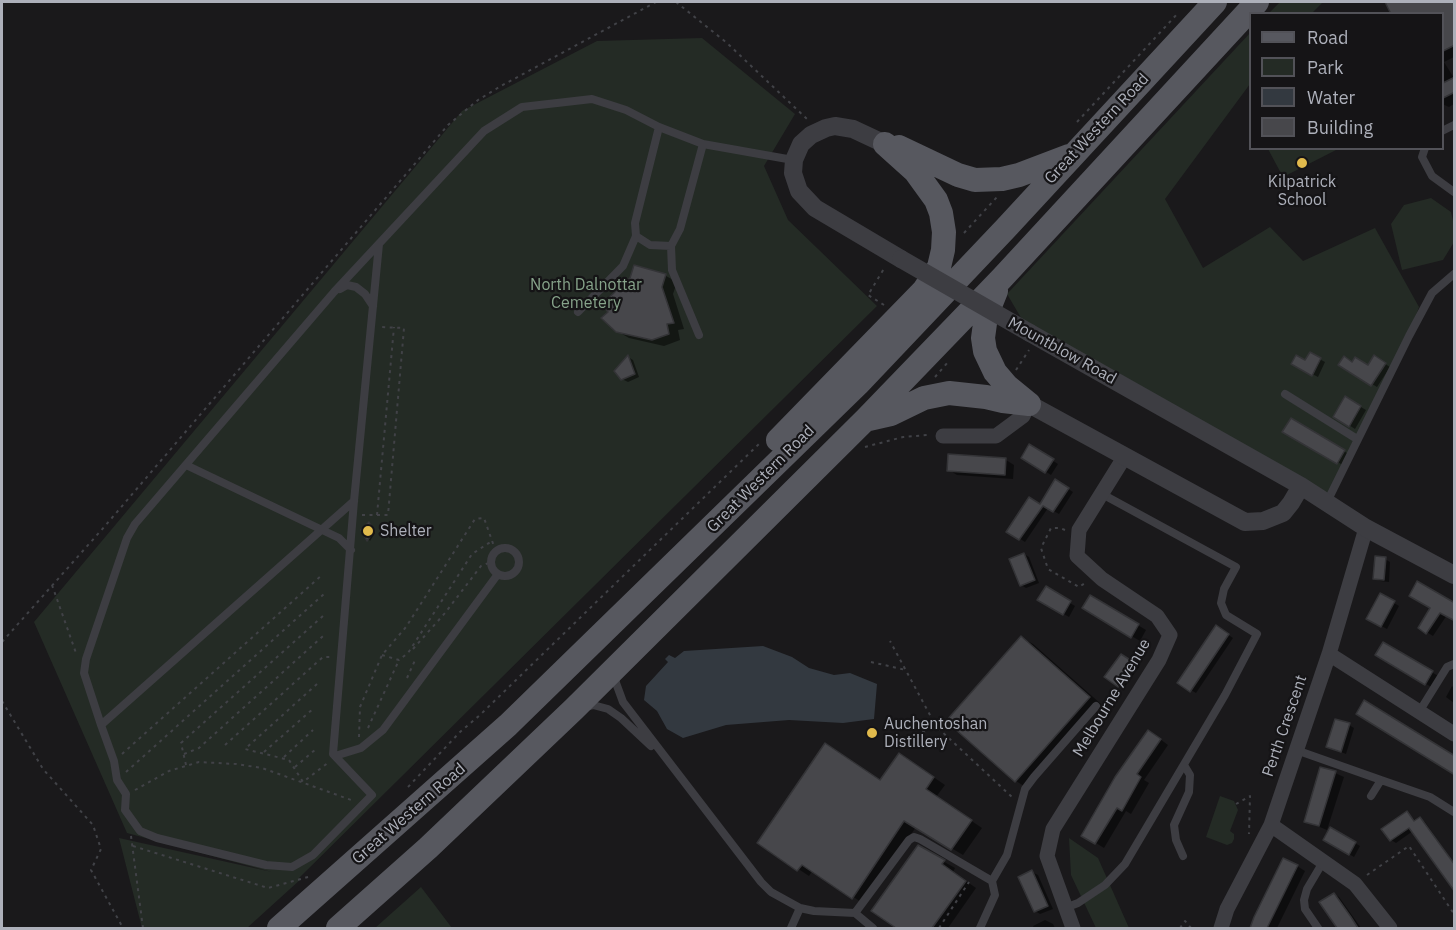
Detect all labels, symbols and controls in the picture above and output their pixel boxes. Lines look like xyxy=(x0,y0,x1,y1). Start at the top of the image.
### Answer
legend xyxy=(1249,12,1444,150)
text: Road xyxy=(1307,26,1348,49)
text: Park xyxy=(1307,56,1343,79)
street label: Great Western Road xyxy=(1041,70,1153,188)
text: Water xyxy=(1307,86,1355,109)
text: Building xyxy=(1307,116,1373,139)
marker: Kilpatrick School xyxy=(1295,156,1309,170)
place label: Kilpatrick School xyxy=(1268,172,1336,210)
park label: North Dalnottar Cemetery xyxy=(530,275,642,313)
street label: Mountblow Road xyxy=(1004,313,1120,389)
street label: Great Western Road xyxy=(703,421,819,537)
place label: Shelter xyxy=(380,521,432,541)
marker: Shelter xyxy=(361,524,375,538)
street label: Melbourne Avenue xyxy=(1069,635,1155,761)
street label: Perth Crescent xyxy=(1259,673,1311,779)
place label: Auchentoshan Distillery xyxy=(884,714,987,752)
marker: Auchentoshan Distillery xyxy=(865,726,879,740)
street label: Great Western Road xyxy=(348,760,470,868)

